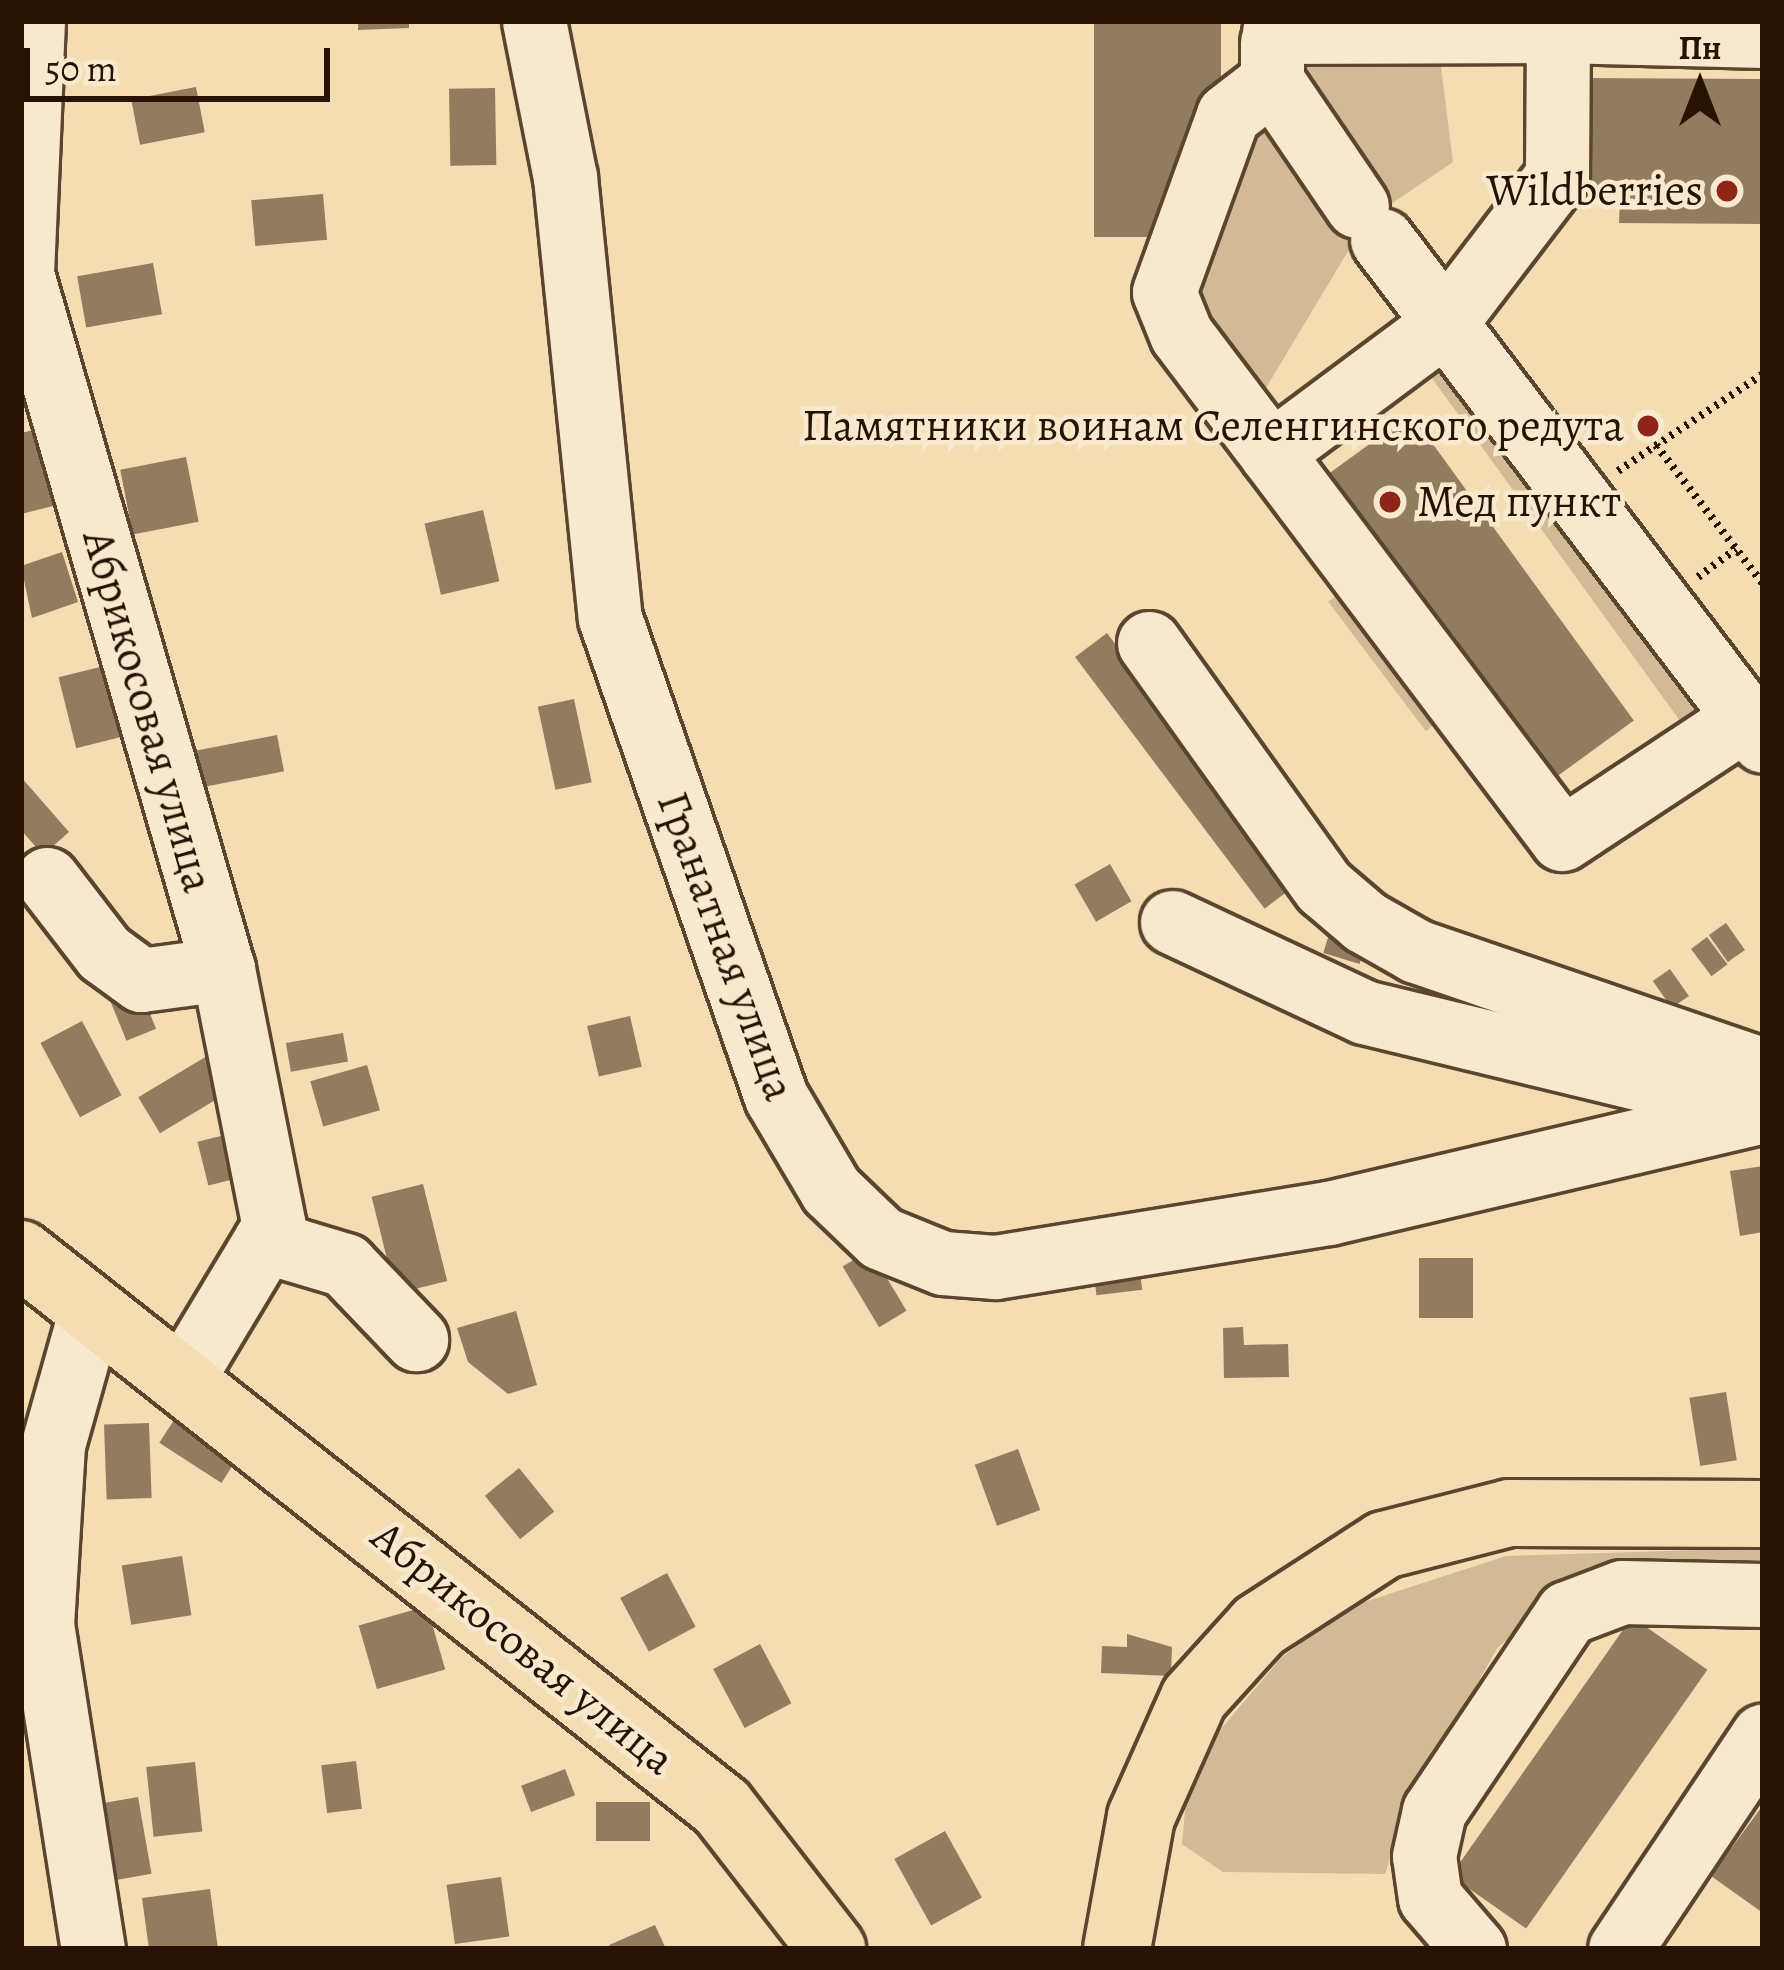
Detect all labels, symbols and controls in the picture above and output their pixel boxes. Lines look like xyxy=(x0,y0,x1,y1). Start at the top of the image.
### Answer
scale bar xyxy=(30,24,336,98)
north arrow xyxy=(1640,24,1760,144)
text: Пн xyxy=(1678,25,1722,70)
text: 50 m xyxy=(45,44,117,93)
place label: Wildberries xyxy=(1487,164,1703,218)
marker: Wildberries xyxy=(1714,178,1740,204)
place label: Памятники воинам Селенгинского редута xyxy=(802,399,1624,453)
marker: Памятники воинам Селенгинского редута xyxy=(1635,413,1661,439)
place label: Мед пункт xyxy=(1417,475,1621,529)
marker: Мед пункт xyxy=(1374,486,1406,518)
street label: Абрикосовая улица xyxy=(71,524,225,898)
street label: Гранатная улица xyxy=(645,784,807,1108)
street label: Абрикосовая улица xyxy=(361,1509,685,1787)

